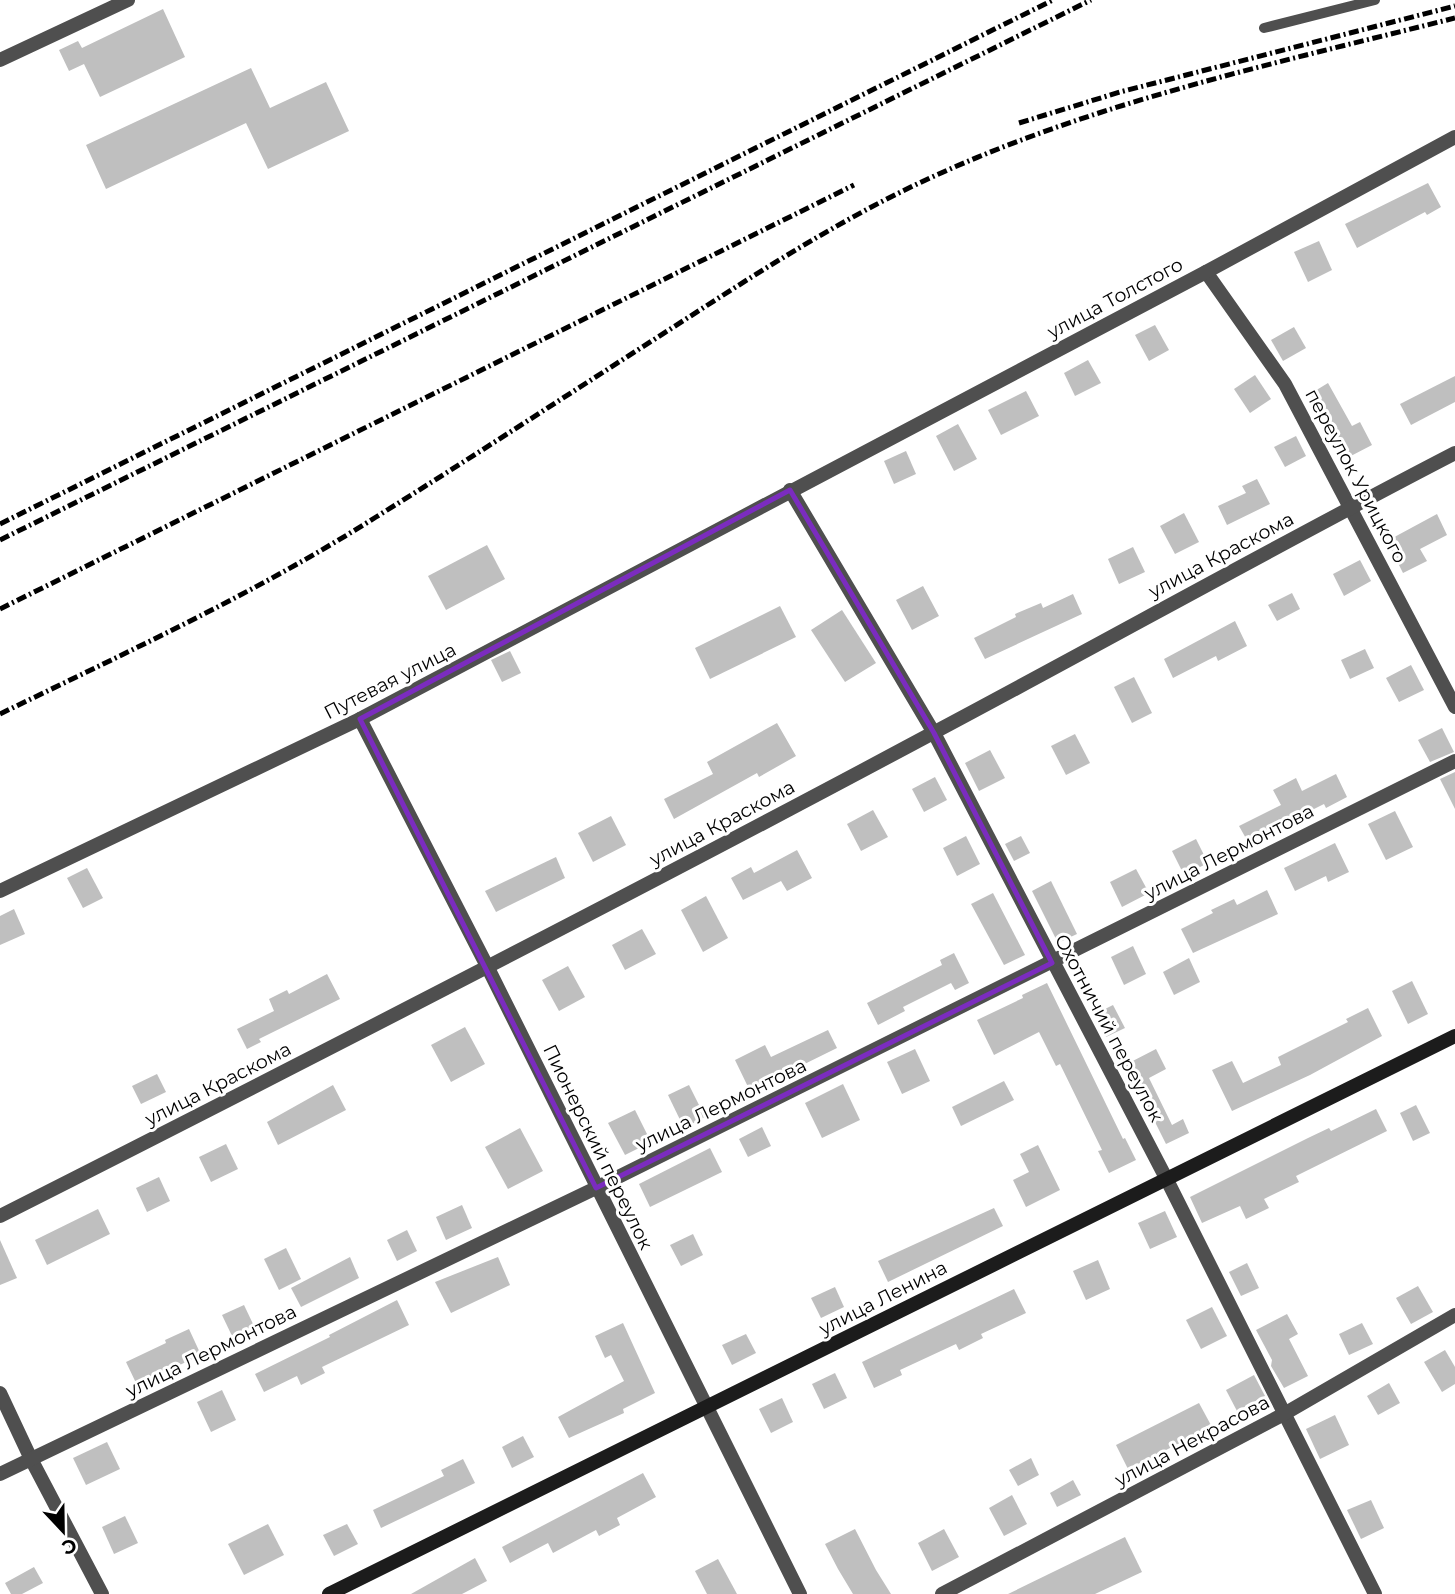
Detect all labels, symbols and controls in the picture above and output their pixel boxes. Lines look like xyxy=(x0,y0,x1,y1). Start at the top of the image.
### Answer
street label: улица Толстого xyxy=(1042,253,1187,344)
street label: переулок Урицкого xyxy=(1300,385,1412,567)
street label: улица Краскома xyxy=(1144,507,1298,603)
street label: Путевая улица xyxy=(320,638,460,724)
street label: улица Краскома xyxy=(645,775,799,871)
street label: улица Лермонтова xyxy=(1140,799,1318,905)
street label: Охотничий переулок xyxy=(1050,930,1168,1126)
street label: улица Краскома xyxy=(140,1037,295,1131)
street label: Пионерский переулок xyxy=(538,1041,658,1253)
street label: улица Лермонтова xyxy=(631,1054,810,1157)
street label: улица Ленина xyxy=(814,1256,951,1341)
street label: улица Лермонтова xyxy=(121,1300,300,1403)
street label: улица Некрасова xyxy=(1110,1390,1273,1492)
north arrow xyxy=(28,1496,98,1566)
text: С xyxy=(58,1533,80,1560)

